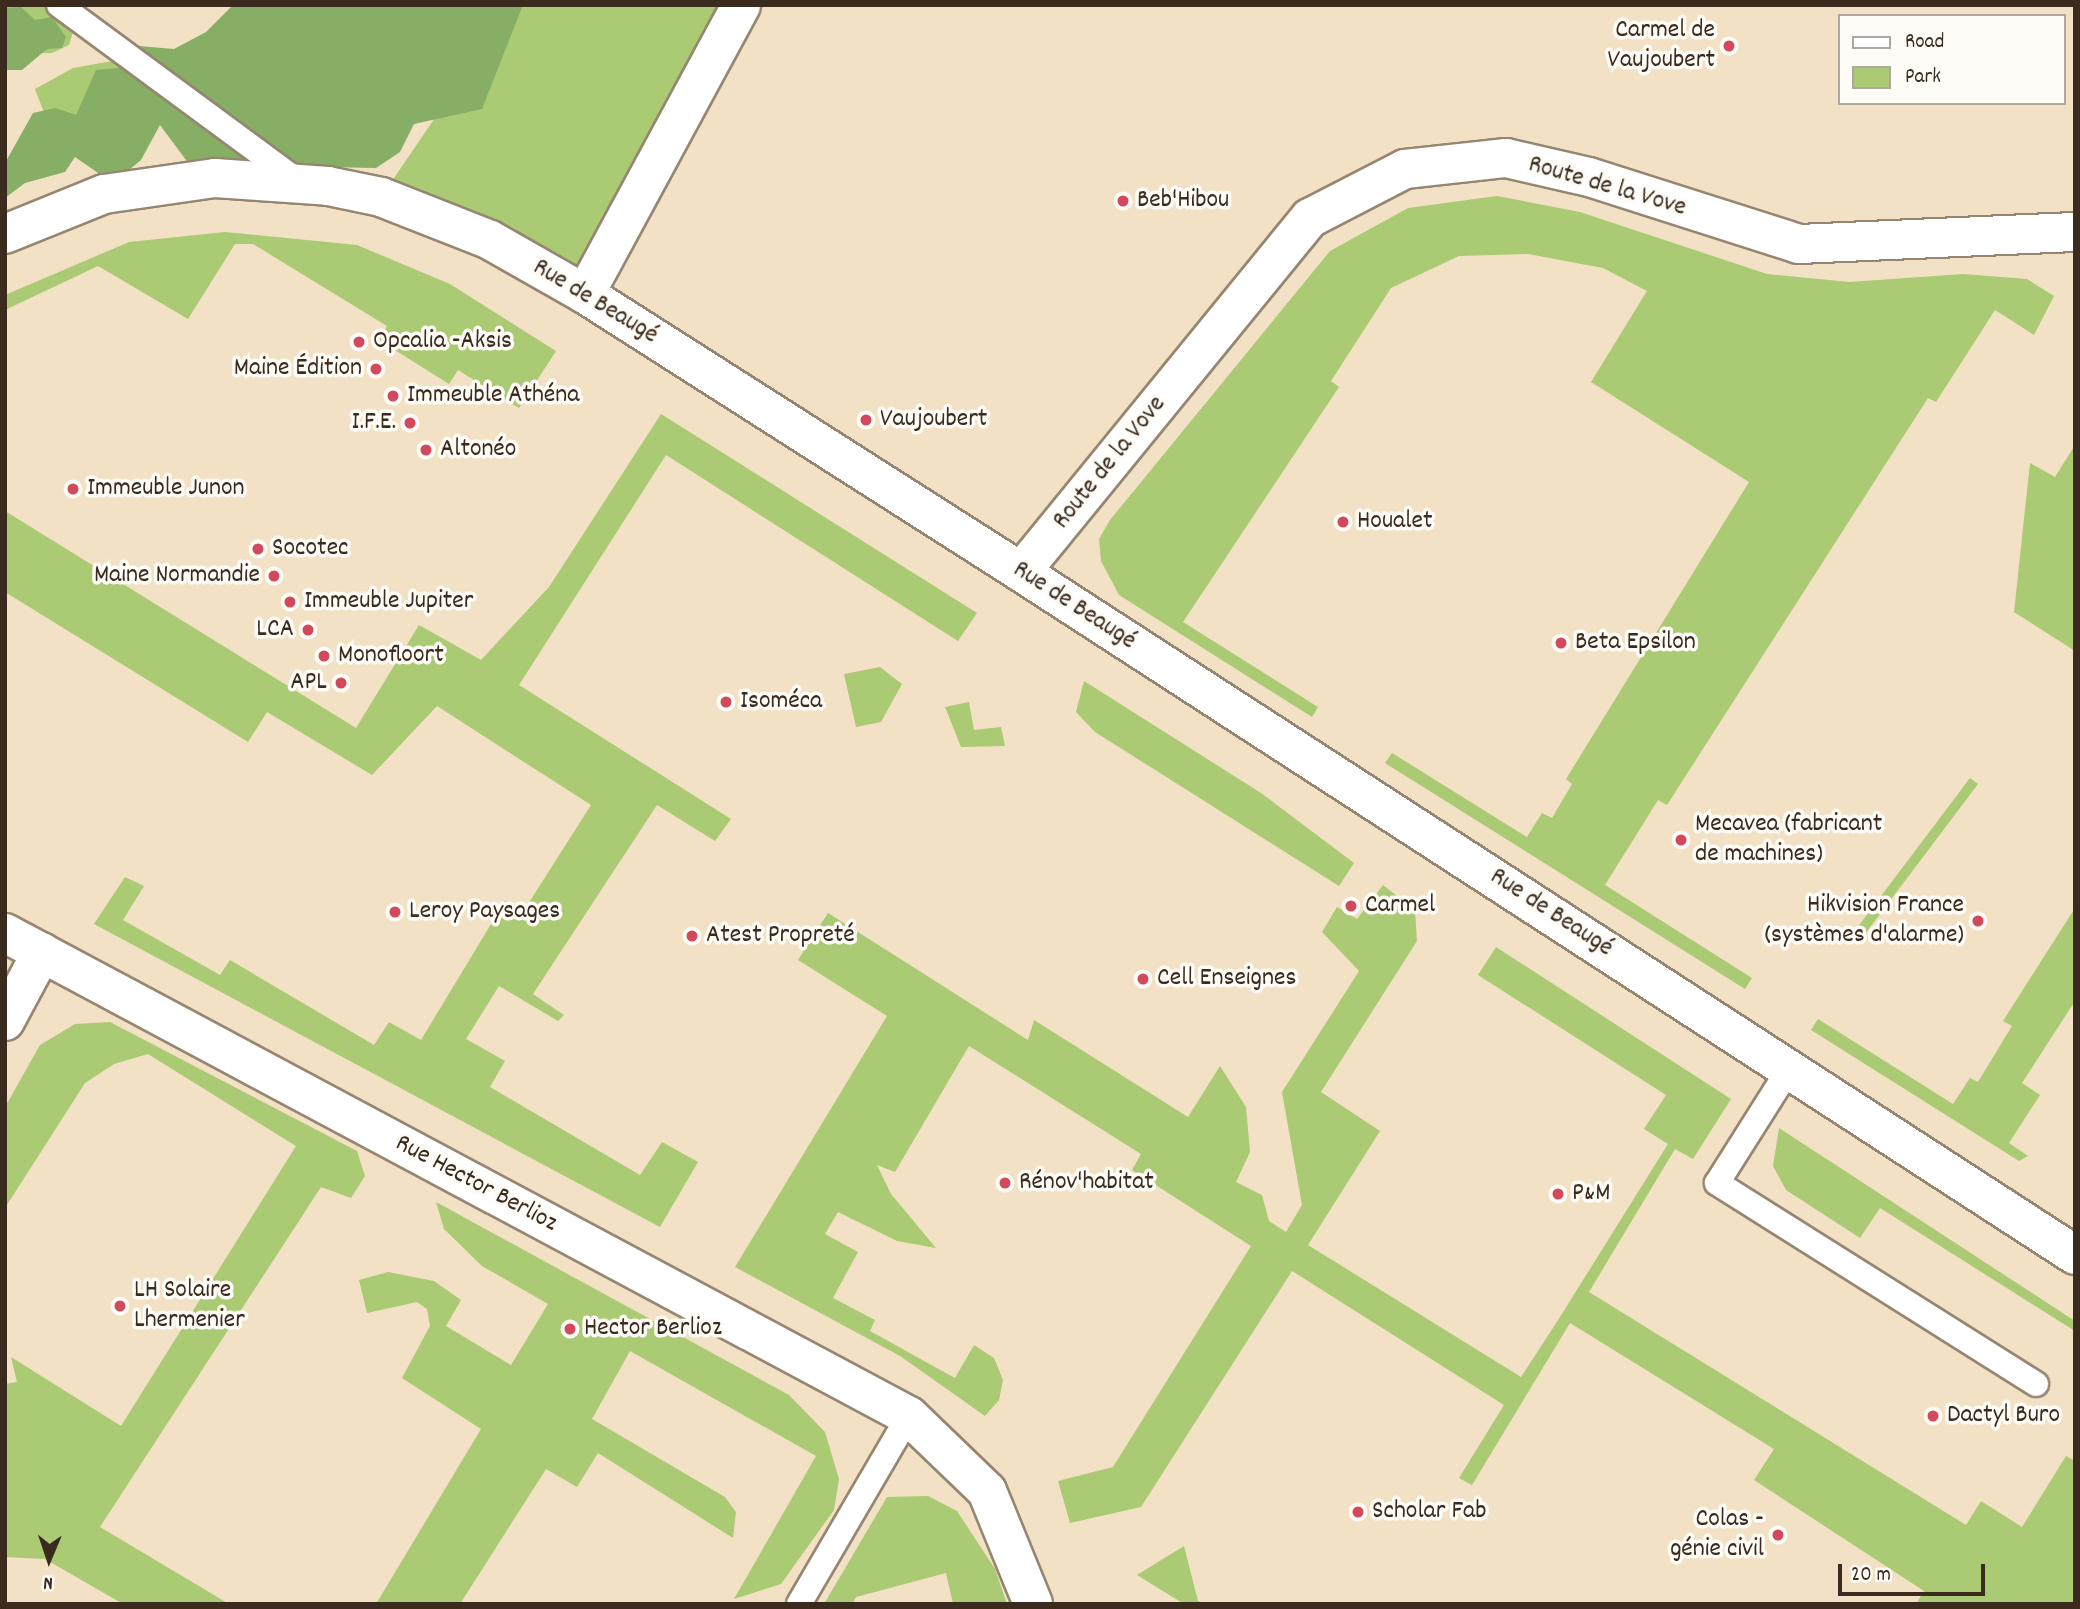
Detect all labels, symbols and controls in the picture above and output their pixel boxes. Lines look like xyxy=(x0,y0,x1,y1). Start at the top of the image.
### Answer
legend xyxy=(1839,14,2066,105)
place label: Carmel de Vaujoubert xyxy=(1608,15,1715,76)
text: Road xyxy=(1905,28,1944,58)
marker: Carmel de Vaujoubert xyxy=(1721,38,1737,54)
text: Park xyxy=(1905,63,1941,93)
street label: Route de la Vove xyxy=(1524,150,1690,224)
place label: Beb'Hibou xyxy=(1137,185,1229,217)
marker: Beb'Hibou xyxy=(1115,193,1131,209)
street label: Rue de Beaugé xyxy=(527,252,663,352)
place label: Opcalia -Aksis xyxy=(373,326,512,358)
marker: Opcalia -Aksis xyxy=(351,334,367,350)
place label: Maine Édition xyxy=(234,353,362,385)
marker: Maine Édition xyxy=(368,361,384,377)
place label: Immeuble Athéna xyxy=(407,380,579,412)
marker: Immeuble Athéna xyxy=(385,388,401,404)
street label: Route de la Vove xyxy=(1047,390,1173,536)
place label: Vaujoubert xyxy=(880,404,987,436)
place label: I.F.E. xyxy=(352,407,396,439)
marker: Vaujoubert xyxy=(858,412,874,428)
marker: I.F.E. xyxy=(402,415,418,431)
place label: Altonéo xyxy=(440,434,516,466)
marker: Altonéo xyxy=(418,442,434,458)
place label: Immeuble Junon xyxy=(87,473,245,505)
marker: Immeuble Junon xyxy=(65,481,81,497)
place label: Houalet xyxy=(1357,506,1433,538)
marker: Houalet xyxy=(1335,514,1351,530)
place label: Socotec xyxy=(272,533,349,565)
marker: Socotec xyxy=(250,541,266,557)
street label: Rue de Beaugé xyxy=(1007,555,1141,657)
place label: Maine Normandie xyxy=(94,560,260,592)
marker: Maine Normandie xyxy=(266,568,282,584)
place label: Immeuble Jupiter xyxy=(304,586,473,618)
marker: Immeuble Jupiter xyxy=(282,594,298,610)
place label: LCA xyxy=(256,614,294,646)
marker: LCA xyxy=(300,622,316,638)
place label: Beta Epsilon xyxy=(1575,627,1696,659)
marker: Beta Epsilon xyxy=(1553,635,1569,651)
place label: Monofloort xyxy=(338,640,444,672)
marker: Monofloort xyxy=(316,648,332,664)
place label: APL xyxy=(290,667,327,699)
marker: APL xyxy=(333,675,349,691)
place label: Isoméca xyxy=(740,686,822,718)
marker: Isoméca xyxy=(718,694,734,710)
place label: Mecavea (fabricant de machines) xyxy=(1695,809,1882,870)
marker: Mecavea (fabricant de machines) xyxy=(1673,832,1689,848)
street label: Rue de Beaugé xyxy=(1484,862,1618,964)
place label: Carmel xyxy=(1365,890,1435,922)
place label: Hikvision France (systèmes d'alarme) xyxy=(1765,890,1964,951)
place label: Leroy Paysages xyxy=(409,896,560,928)
marker: Carmel xyxy=(1343,898,1359,914)
marker: Leroy Paysages xyxy=(387,904,403,920)
marker: Hikvision France (systèmes d'alarme) xyxy=(1970,913,1986,929)
place label: Atest Propreté xyxy=(706,920,855,952)
marker: Atest Propreté xyxy=(684,928,700,944)
place label: Cell Enseignes xyxy=(1157,963,1296,995)
marker: Cell Enseignes xyxy=(1135,971,1151,987)
street label: Rue Hector Berlioz xyxy=(390,1128,562,1240)
place label: Rénov'habitat xyxy=(1019,1167,1154,1199)
marker: Rénov'habitat xyxy=(997,1175,1013,1191)
place label: P&M xyxy=(1572,1178,1610,1210)
marker: P&M xyxy=(1550,1186,1566,1202)
place label: LH Solaire Lhermenier xyxy=(134,1275,245,1336)
marker: LH Solaire Lhermenier xyxy=(112,1298,128,1314)
place label: Hector Berlioz xyxy=(584,1313,722,1345)
marker: Hector Berlioz xyxy=(562,1321,578,1337)
place label: Dactyl Buro xyxy=(1947,1400,2060,1432)
marker: Dactyl Buro xyxy=(1925,1408,1941,1424)
place label: Scholar Fab xyxy=(1372,1496,1486,1528)
marker: Scholar Fab xyxy=(1350,1504,1366,1520)
place label: Colas - génie civil xyxy=(1670,1504,1764,1566)
north arrow xyxy=(14,1525,84,1595)
marker: Colas - génie civil xyxy=(1770,1527,1786,1543)
scale bar xyxy=(1842,1550,1989,1594)
text: 20 m xyxy=(1851,1561,1891,1591)
text: N xyxy=(43,1568,53,1595)

